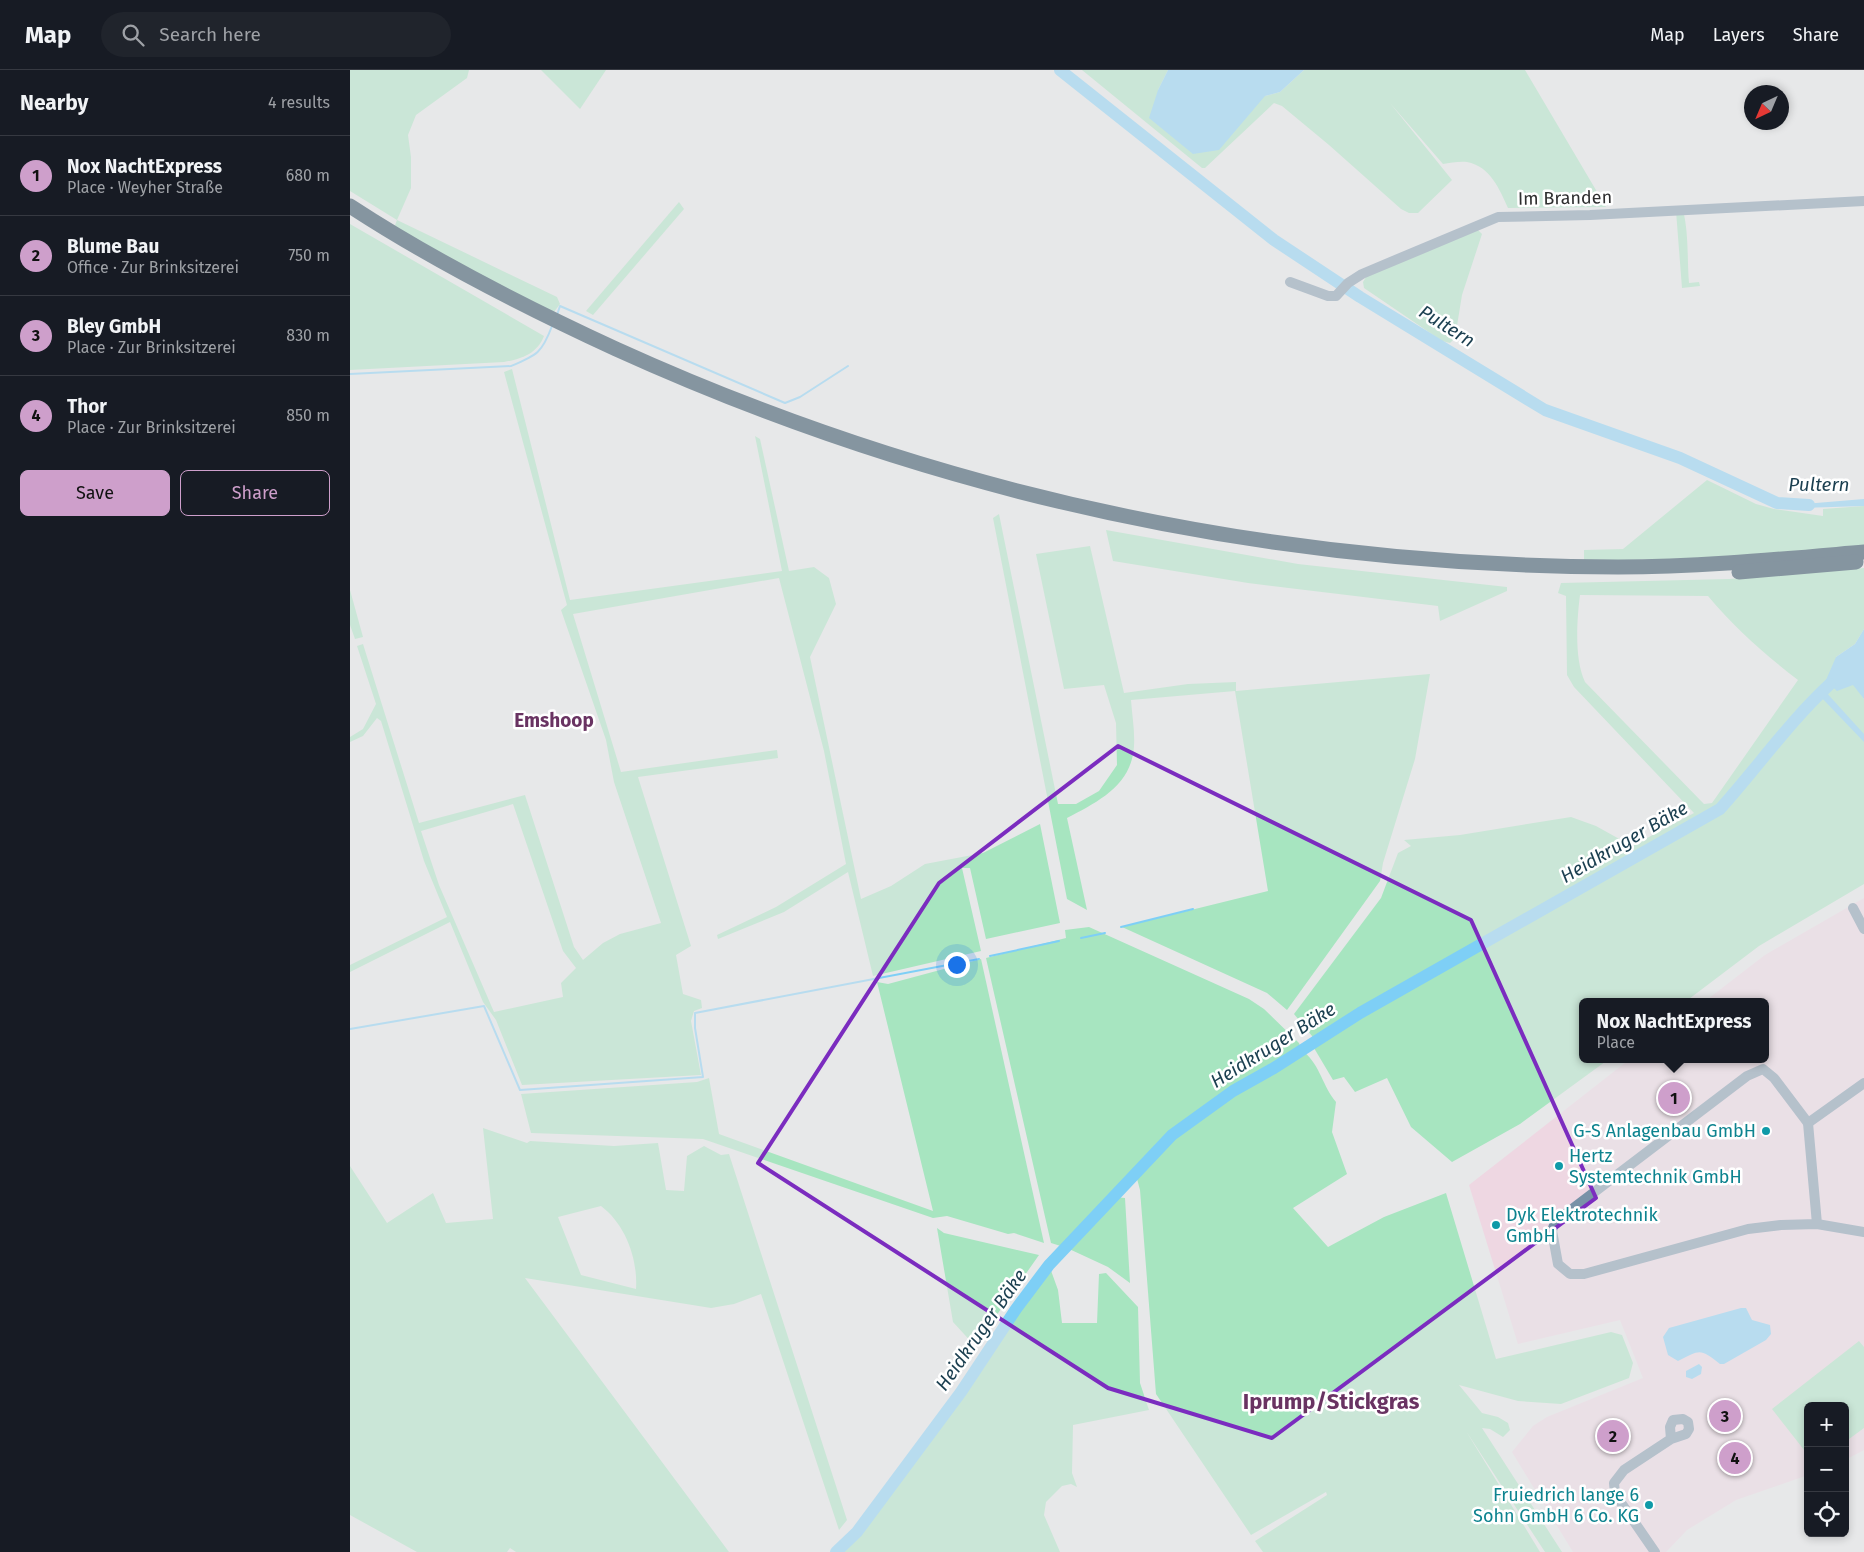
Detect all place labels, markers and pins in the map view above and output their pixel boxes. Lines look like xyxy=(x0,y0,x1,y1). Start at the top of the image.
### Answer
pin: 1 xyxy=(1658,1079,1690,1117)
place label: G-S Anlagenbau GmbH xyxy=(1573,1120,1756,1142)
marker: G-S Anlagenbau GmbH xyxy=(1760,1125,1772,1137)
place label: Hertz Systemtechnik GmbH xyxy=(1569,1145,1742,1188)
marker: Hertz Systemtechnik GmbH xyxy=(1553,1160,1565,1172)
place label: Dyk Elektrotechnik GmbH xyxy=(1506,1204,1658,1247)
marker: Dyk Elektrotechnik GmbH xyxy=(1490,1219,1502,1231)
pin: 3 xyxy=(1709,1397,1741,1435)
pin: 2 xyxy=(1597,1417,1629,1455)
pin: 4 xyxy=(1719,1439,1751,1477)
place label: Fruiedrich lange 6 Sohn GmbH 6 Co. KG xyxy=(1473,1484,1639,1527)
marker: Fruiedrich lange 6 Sohn GmbH 6 Co. KG xyxy=(1643,1499,1655,1511)

